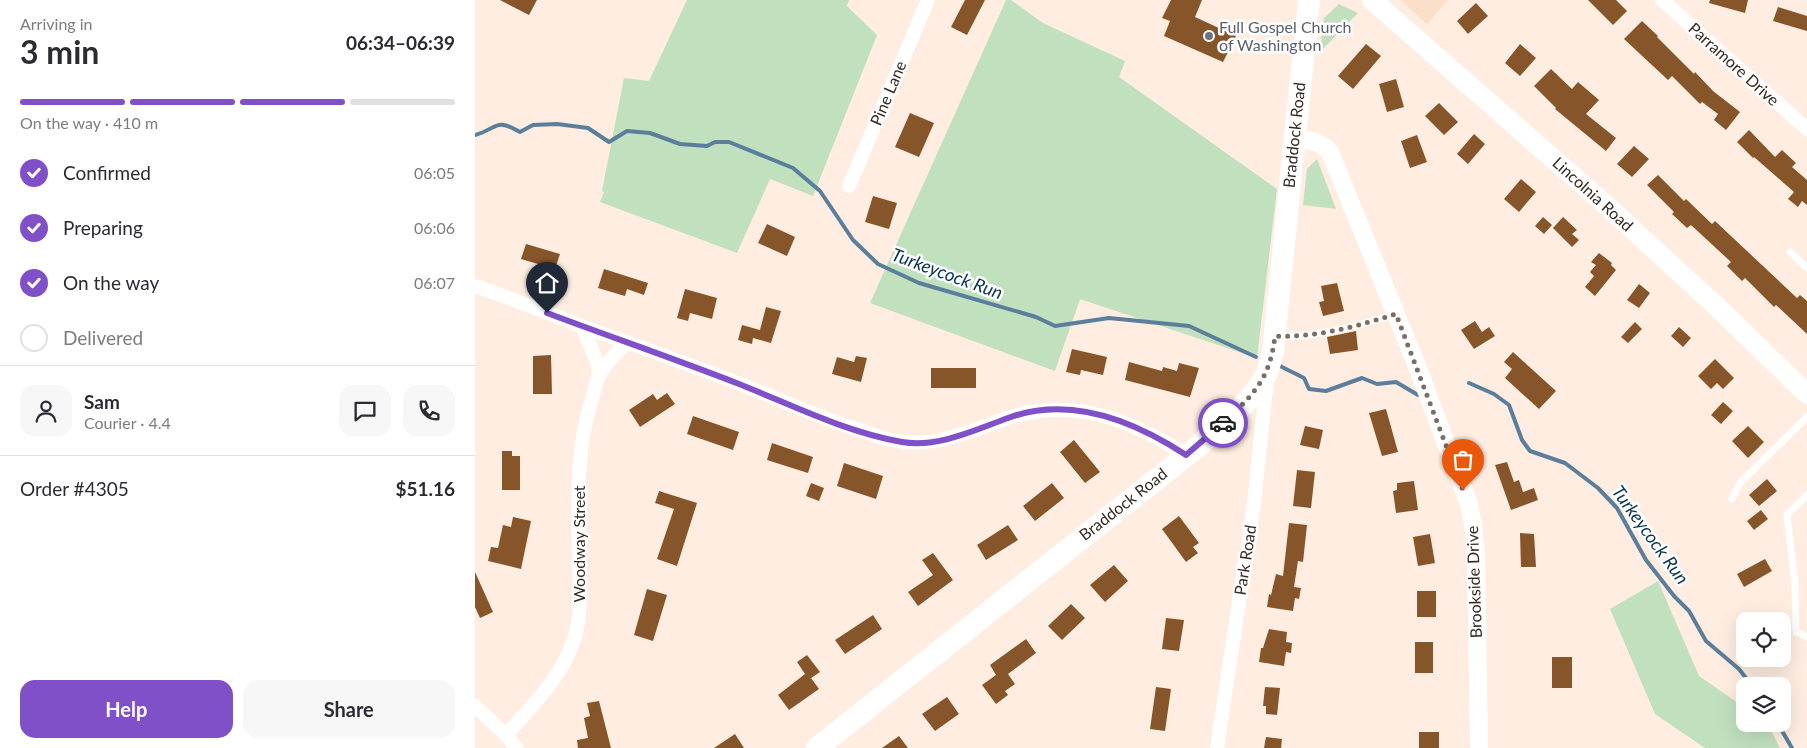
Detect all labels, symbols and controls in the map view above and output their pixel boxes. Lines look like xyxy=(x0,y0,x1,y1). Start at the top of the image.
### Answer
text: Arriving in xyxy=(20,14,93,33)
place label: Full Gospel Church of Washington xyxy=(1219,17,1352,54)
street label: Parramore Drive xyxy=(1685,18,1783,109)
marker: Full Gospel Church of Washington xyxy=(1203,30,1215,42)
text: 06:34–06:39 xyxy=(346,31,455,54)
text: 3 min xyxy=(20,32,99,71)
street label: Pine Lane xyxy=(865,58,910,128)
street label: Braddock Road xyxy=(1279,81,1308,189)
text: On the way · 410 m xyxy=(20,113,158,132)
street label: Lincolnia Road xyxy=(1549,153,1637,235)
icon: check xyxy=(20,159,48,187)
text: Confirmed xyxy=(63,161,151,184)
text: 06:05 xyxy=(414,163,455,182)
icon: check xyxy=(20,214,48,242)
text: Preparing xyxy=(63,216,143,239)
text: 06:06 xyxy=(414,218,455,237)
water label: Turkeycock Run xyxy=(889,243,1006,303)
pin xyxy=(526,262,568,313)
icon: check xyxy=(20,269,48,297)
icon: home xyxy=(533,269,561,297)
text: On the way xyxy=(63,271,159,294)
text: 06:07 xyxy=(414,273,455,292)
text: Delivered xyxy=(63,326,143,349)
button: person xyxy=(20,385,72,437)
button: chat xyxy=(339,385,391,437)
button: phone xyxy=(403,385,455,437)
text: Sam xyxy=(84,390,120,413)
courier xyxy=(1198,398,1248,448)
icon: car xyxy=(1209,409,1237,437)
text: Courier · 4.4 xyxy=(84,413,171,432)
pin xyxy=(1442,439,1484,490)
icon: bag xyxy=(1449,446,1477,474)
street label: Braddock Road xyxy=(1075,463,1170,544)
text: Order #4305 xyxy=(20,477,129,500)
text: $51.16 xyxy=(395,477,455,500)
water label: Turkeycock Run xyxy=(1608,481,1694,588)
street label: Woodway Street xyxy=(569,485,588,603)
street label: Park Road xyxy=(1230,523,1259,596)
street label: Brookside Drive xyxy=(1462,526,1485,638)
map controls xyxy=(1736,612,1791,732)
button: locate xyxy=(1736,612,1791,667)
button: layers xyxy=(1736,677,1791,732)
button: Help xyxy=(20,680,233,738)
button: Share xyxy=(243,680,455,738)

